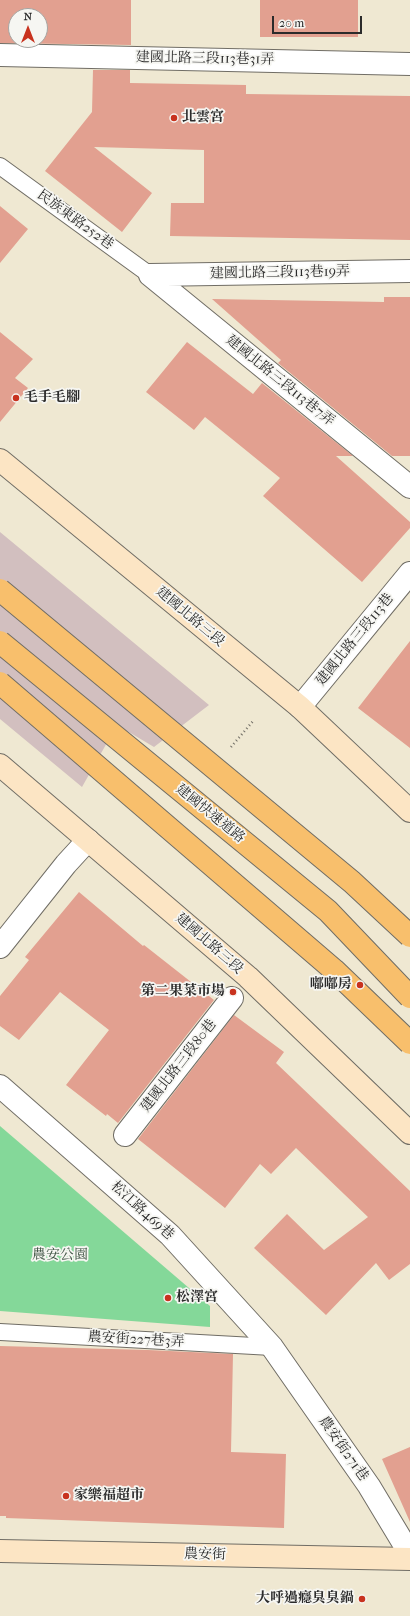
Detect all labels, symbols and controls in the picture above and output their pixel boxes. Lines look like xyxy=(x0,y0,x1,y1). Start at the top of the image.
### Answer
north arrow xyxy=(8,8,48,48)
scale bar xyxy=(274,8,364,34)
text: N xyxy=(24,10,32,23)
text: 20 m xyxy=(279,16,304,30)
street label: 建國北路三段113巷31弄 xyxy=(136,49,274,69)
place label: 北雲宮 xyxy=(182,110,224,126)
marker: 北雲宮 xyxy=(169,113,179,123)
street label: 民族東路252巷 xyxy=(33,187,117,253)
street label: 建國北路三段113巷19弄 xyxy=(210,263,350,283)
street label: 建國北路三段113巷7弄 xyxy=(222,332,338,430)
place label: 毛手毛腳 xyxy=(24,390,80,406)
marker: 毛手毛腳 xyxy=(11,393,21,403)
street label: 建國北路三段 xyxy=(152,584,228,650)
street label: 建國北路三段113巷 xyxy=(313,591,397,689)
street label: 建國快速道路 xyxy=(172,781,248,847)
street label: 建國北路三段 xyxy=(172,910,246,978)
place label: 嘟嘟房 xyxy=(310,977,352,993)
marker: 嘟嘟房 xyxy=(355,980,365,990)
place label: 第二果菜市場 xyxy=(141,984,225,1000)
marker: 第二果菜市場 xyxy=(228,987,238,997)
street label: 建國北路三段80巷 xyxy=(138,1016,220,1116)
street label: 松江路469巷 xyxy=(107,1178,177,1244)
park label: 農安公園 xyxy=(32,1248,88,1264)
place label: 松澤宮 xyxy=(176,1290,218,1306)
marker: 松澤宮 xyxy=(163,1293,173,1303)
street label: 農安街227巷3弄 xyxy=(87,1329,185,1351)
street label: 農安街271巷 xyxy=(315,1413,371,1485)
place label: 家樂福超市 xyxy=(74,1488,144,1504)
marker: 家樂福超市 xyxy=(61,1491,71,1501)
street label: 農安街 xyxy=(184,1546,226,1564)
place label: 大呼過癮臭臭鍋 xyxy=(256,1591,354,1607)
marker: 大呼過癮臭臭鍋 xyxy=(357,1594,367,1604)

